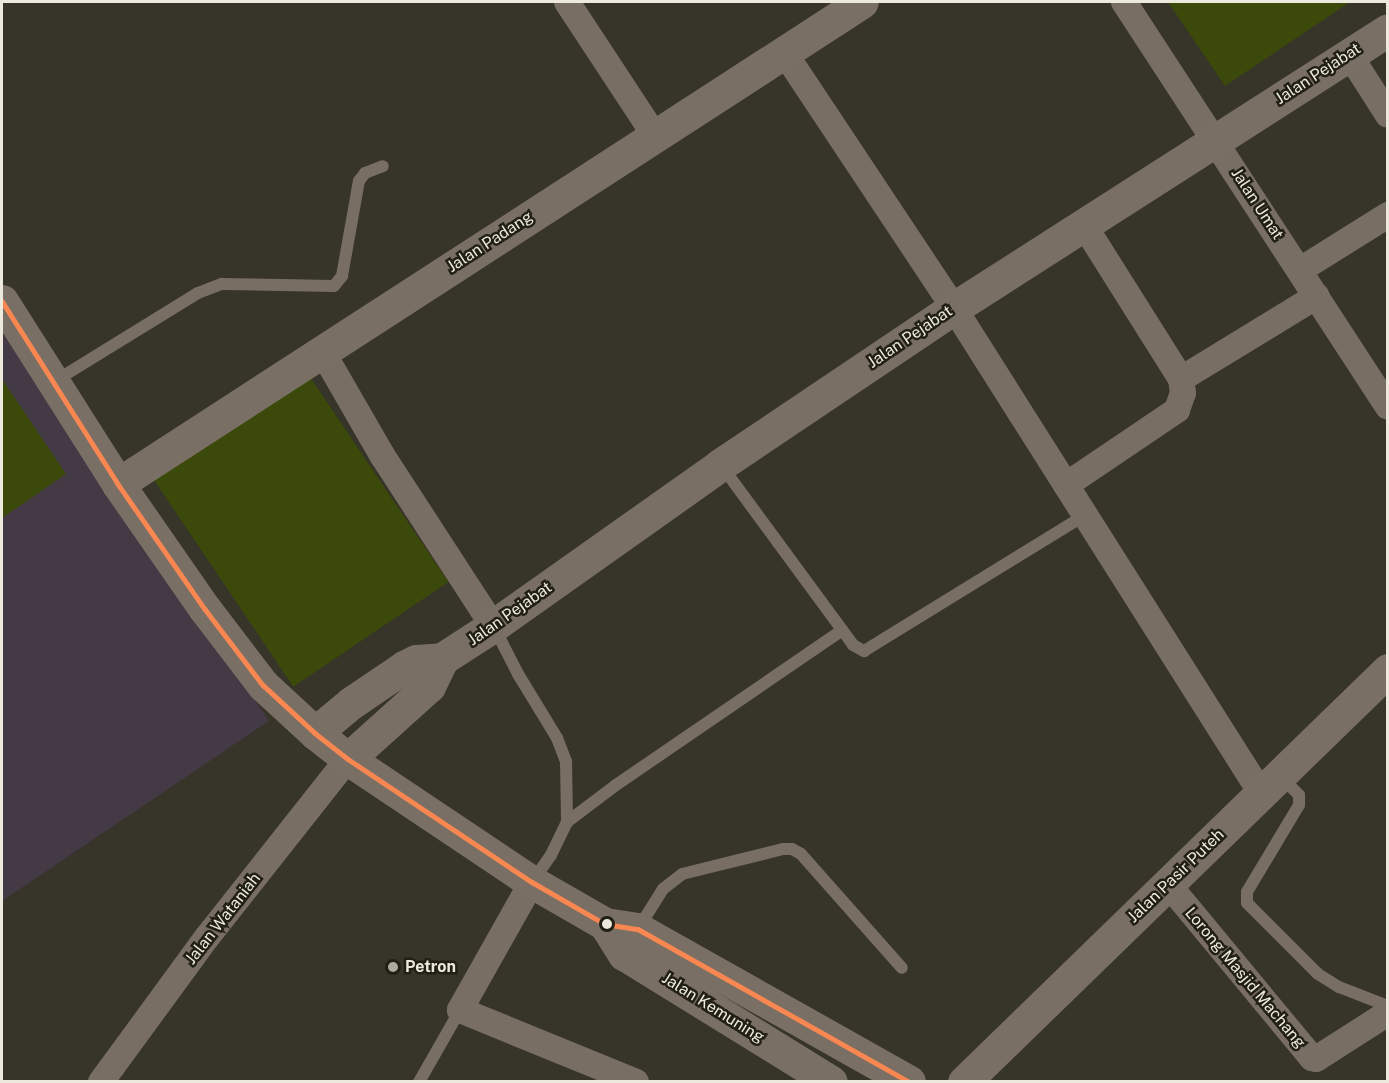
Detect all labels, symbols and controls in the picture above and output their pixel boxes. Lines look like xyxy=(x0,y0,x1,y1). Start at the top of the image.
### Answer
street label: Jalan Pejabat xyxy=(1272,39,1364,109)
street label: Jalan Umat xyxy=(1227,165,1287,243)
street label: Jalan Padang xyxy=(444,207,536,277)
street label: Jalan Pejabat xyxy=(864,302,956,372)
street label: Jalan Pejabat xyxy=(464,578,556,650)
street label: Jalan Pasir Puteh xyxy=(1124,825,1228,927)
street label: Jalan Wataniah xyxy=(181,869,265,969)
street label: Lorong Masjid Machang xyxy=(1181,904,1309,1052)
unlabelled marker xyxy=(601,918,613,930)
place label: Petron xyxy=(405,957,456,977)
marker: Petron xyxy=(386,960,400,974)
street label: Jalan Kemuning xyxy=(658,969,768,1047)

